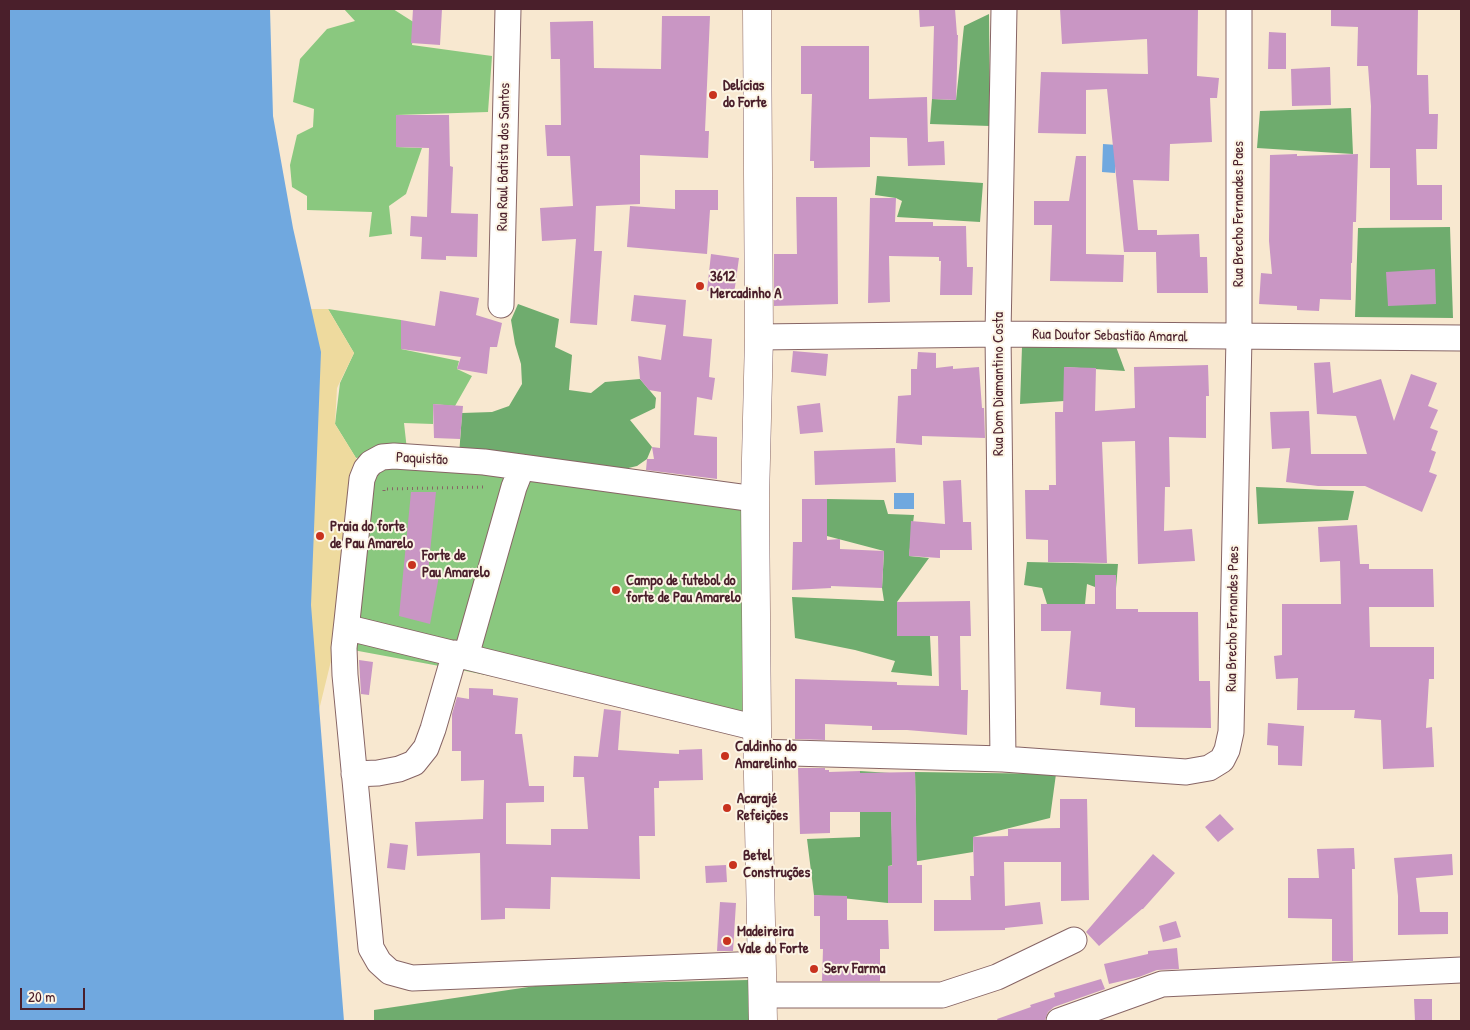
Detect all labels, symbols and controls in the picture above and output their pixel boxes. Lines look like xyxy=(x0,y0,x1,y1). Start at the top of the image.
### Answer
place label: Delícias do Forte xyxy=(723,77,767,112)
street label: Rua Raul Batista dos Santos xyxy=(494,83,514,231)
marker: Delícias do Forte xyxy=(707,89,719,101)
street label: Rua Brecho Fernandes Paes xyxy=(1230,141,1248,287)
place label: 3612 Mercadinho A xyxy=(710,268,781,303)
marker: 3612 Mercadinho A xyxy=(694,280,706,292)
street label: Rua Dom Diamantino Costa xyxy=(990,312,1008,456)
street label: Rua Doutor Sebastião Amaral xyxy=(1032,326,1188,346)
street label: Paquistão xyxy=(395,449,449,469)
place label: Praia do forte de Pau Amarelo xyxy=(330,518,413,553)
marker: Praia do forte de Pau Amarelo xyxy=(314,530,326,542)
street label: Rua Brecho Fernandes Paes xyxy=(1223,546,1243,692)
place label: Forte de Pau Amarelo xyxy=(422,547,490,582)
marker: Forte de Pau Amarelo xyxy=(406,559,418,571)
place label: Campo de futebol do forte de Pau Amarelo xyxy=(626,572,741,607)
marker: Campo de futebol do forte de Pau Amarelo xyxy=(610,584,622,596)
place label: Caldinho do Amarelinho xyxy=(735,738,797,773)
marker: Caldinho do Amarelinho xyxy=(719,750,731,762)
place label: Acarajé Refeições xyxy=(737,790,788,825)
marker: Acarajé Refeições xyxy=(721,802,733,814)
place label: Betel Construções xyxy=(743,847,810,882)
marker: Betel Construções xyxy=(727,859,739,871)
place label: Madeireira Vale do Forte xyxy=(737,923,809,958)
marker: Madeireira Vale do Forte xyxy=(721,935,733,947)
place label: Serv Farma xyxy=(824,960,885,978)
marker: Serv Farma xyxy=(808,963,820,975)
scale bar xyxy=(22,978,88,1010)
text: 20 m xyxy=(28,986,55,1007)

